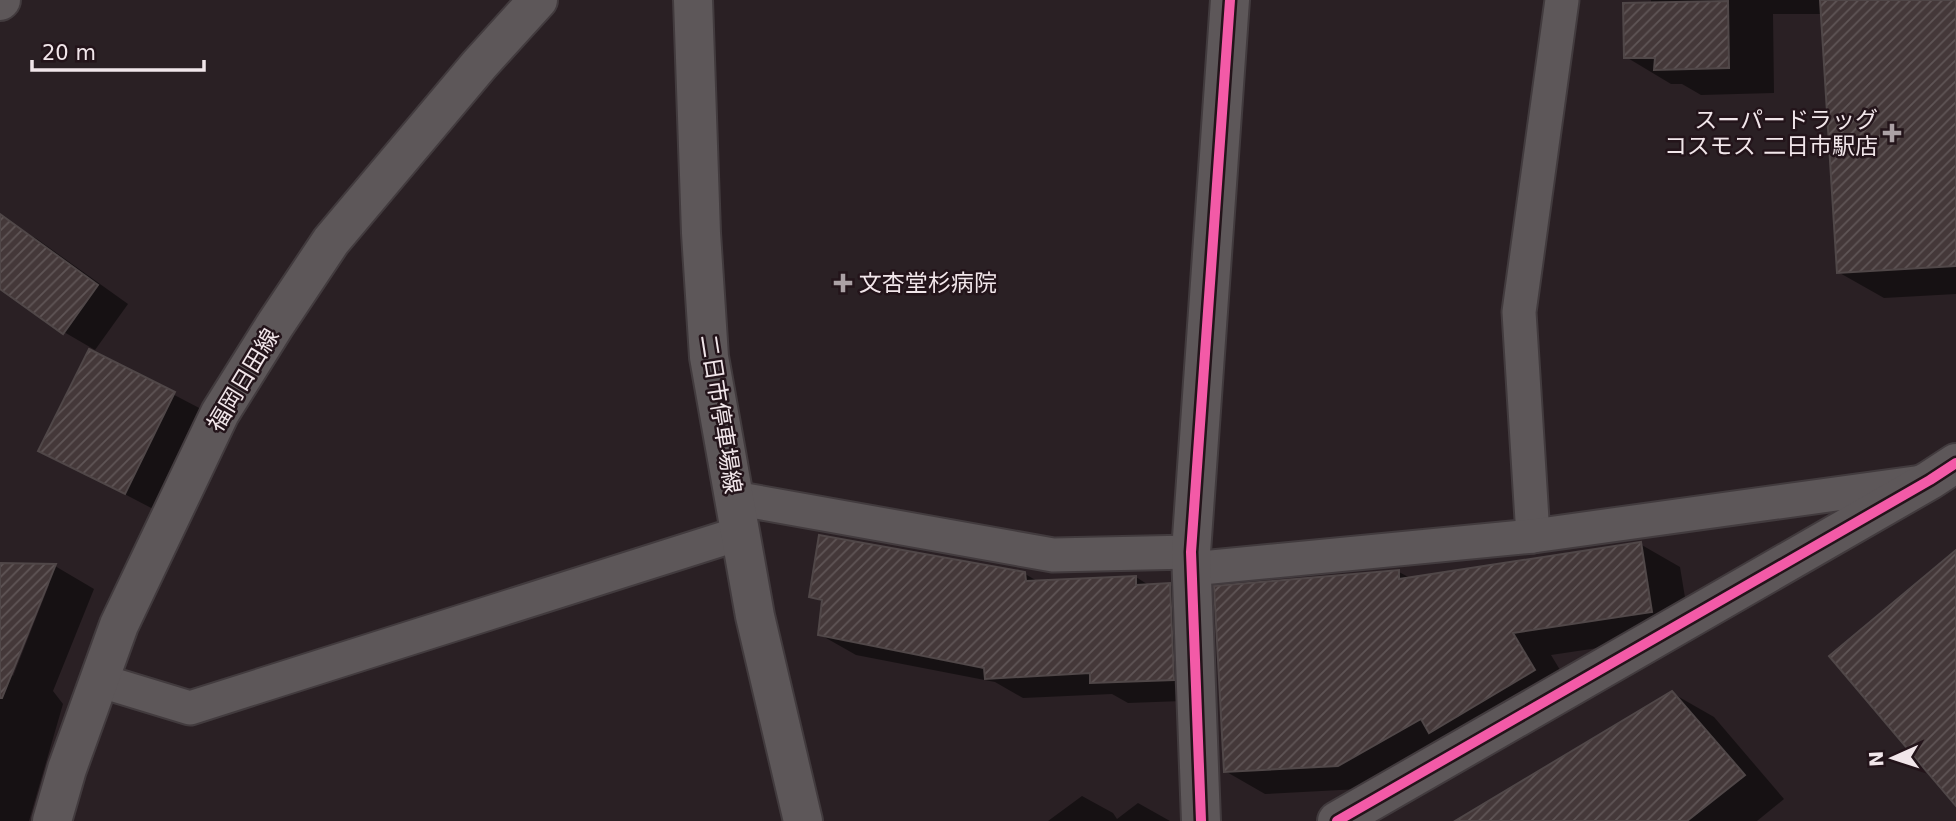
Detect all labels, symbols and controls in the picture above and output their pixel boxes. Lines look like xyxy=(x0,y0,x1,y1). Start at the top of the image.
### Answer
scale bar xyxy=(32,28,203,72)
text: 20 m xyxy=(42,41,96,65)
place label: スーパードラッグ コスモス 二日市駅店 xyxy=(1664,107,1878,159)
marker: スーパードラッグ コスモス 二日市駅店 xyxy=(1884,125,1900,141)
place label: 文杏堂杉病院 xyxy=(859,270,997,296)
marker: 文杏堂杉病院 xyxy=(833,273,853,293)
street label: 福岡日田線 xyxy=(202,324,284,436)
street label: 二日市停車場線 xyxy=(696,332,746,496)
north arrow xyxy=(1858,723,1928,793)
text: N xyxy=(1865,750,1887,767)

